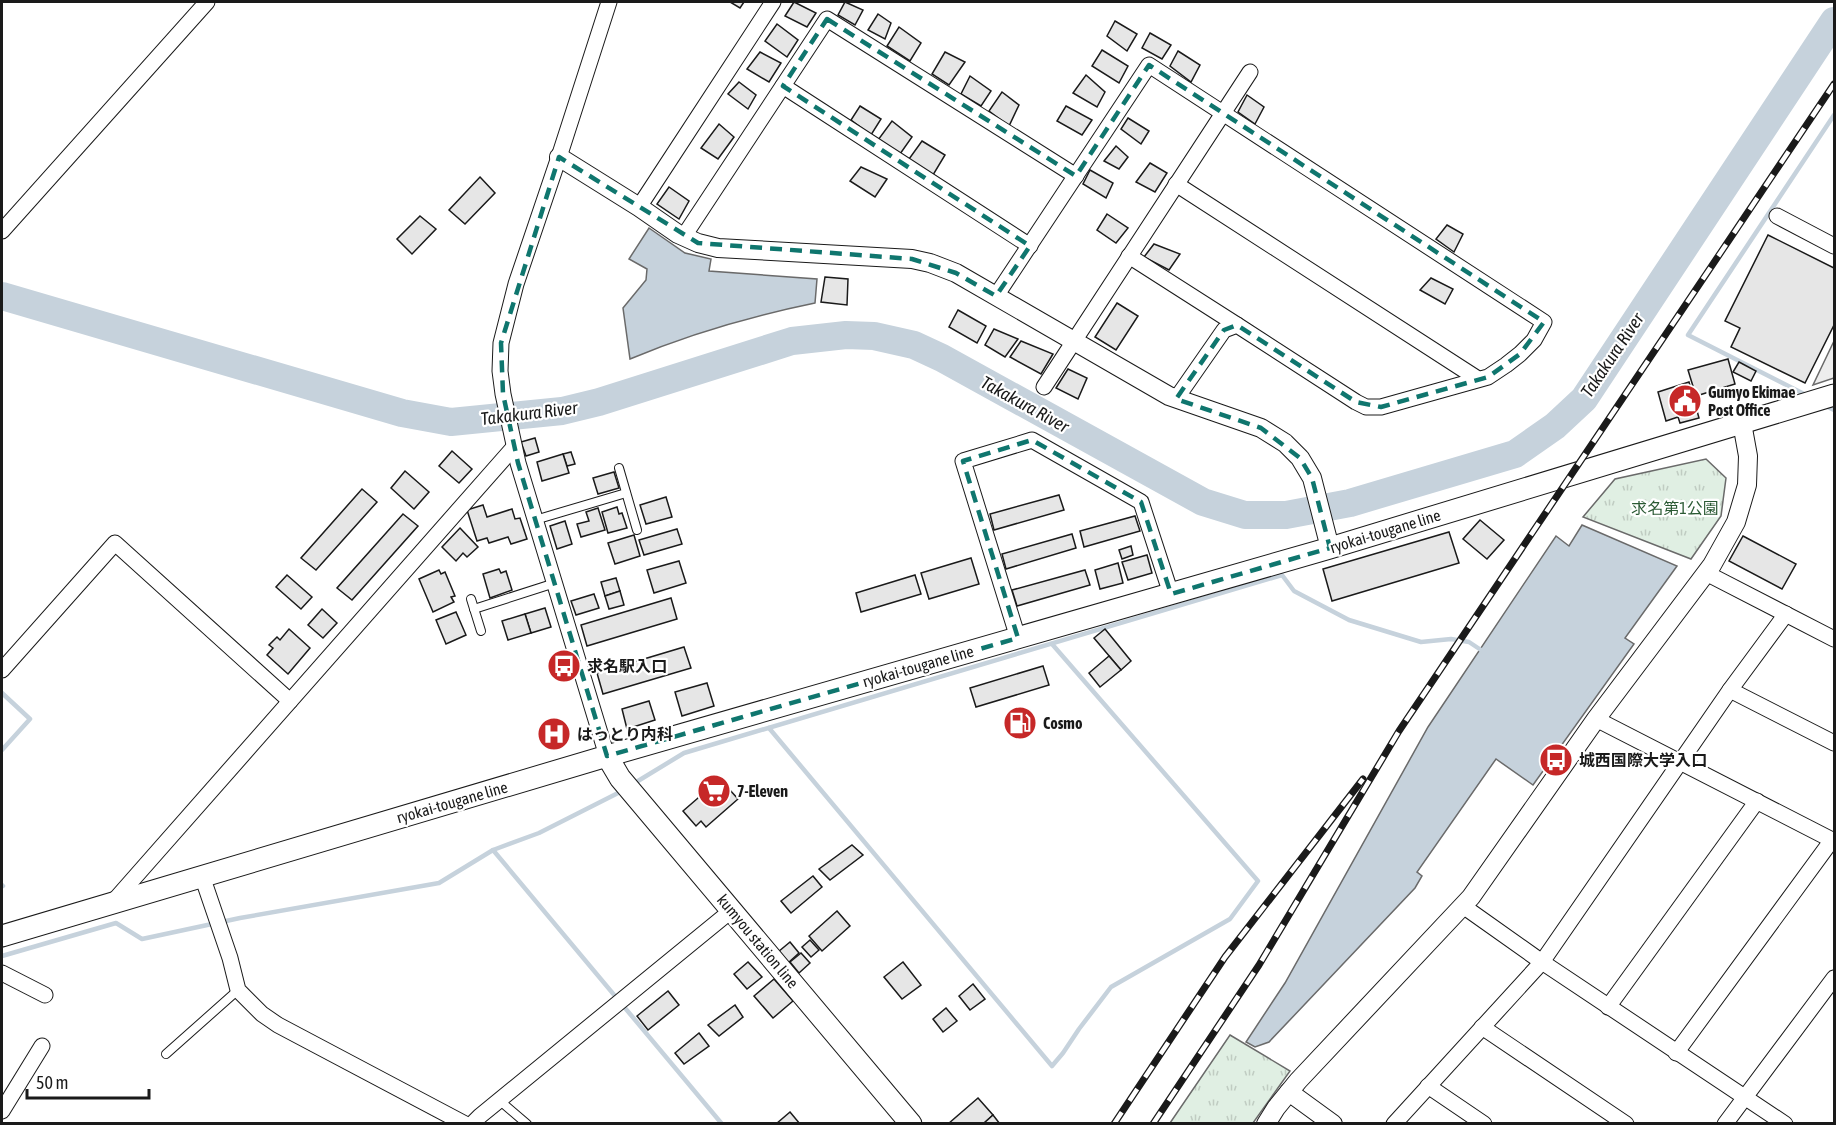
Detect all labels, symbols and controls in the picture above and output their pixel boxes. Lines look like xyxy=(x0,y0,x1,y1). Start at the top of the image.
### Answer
water label: Takakura River xyxy=(1576,308,1648,401)
water label: Takakura River xyxy=(977,371,1073,437)
public building icon: Gumyo Ekimae Post Office xyxy=(1667,383,1703,419)
place label: Gumyo Ekimae Post Office xyxy=(1708,383,1796,419)
water label: Takakura River xyxy=(479,397,579,429)
park label: 求名第1公園 xyxy=(1631,499,1719,517)
street label: ryokai-tougane line xyxy=(1328,506,1443,557)
street label: ryokai-tougane line xyxy=(860,642,976,691)
bus stop icon: 求名駅入口 xyxy=(546,648,582,684)
place label: 求名駅入口 xyxy=(587,657,667,675)
fuel station icon: Cosmo xyxy=(1002,705,1038,741)
place label: Cosmo xyxy=(1043,714,1083,732)
hospital icon: はっとり内科 xyxy=(536,716,572,752)
place label: はっとり内科 xyxy=(577,725,673,743)
bus stop icon: 城西国際大学入口 xyxy=(1538,742,1574,778)
place label: 城西国際大学入口 xyxy=(1579,751,1707,769)
supermarket icon: 7-Eleven xyxy=(696,773,732,809)
street label: ryokai-tougane line xyxy=(394,778,510,827)
place label: 7-Eleven xyxy=(737,782,788,800)
street label: kumyou station line xyxy=(713,891,802,992)
scale bar xyxy=(27,1062,148,1100)
text: 50 m xyxy=(36,1072,68,1093)

